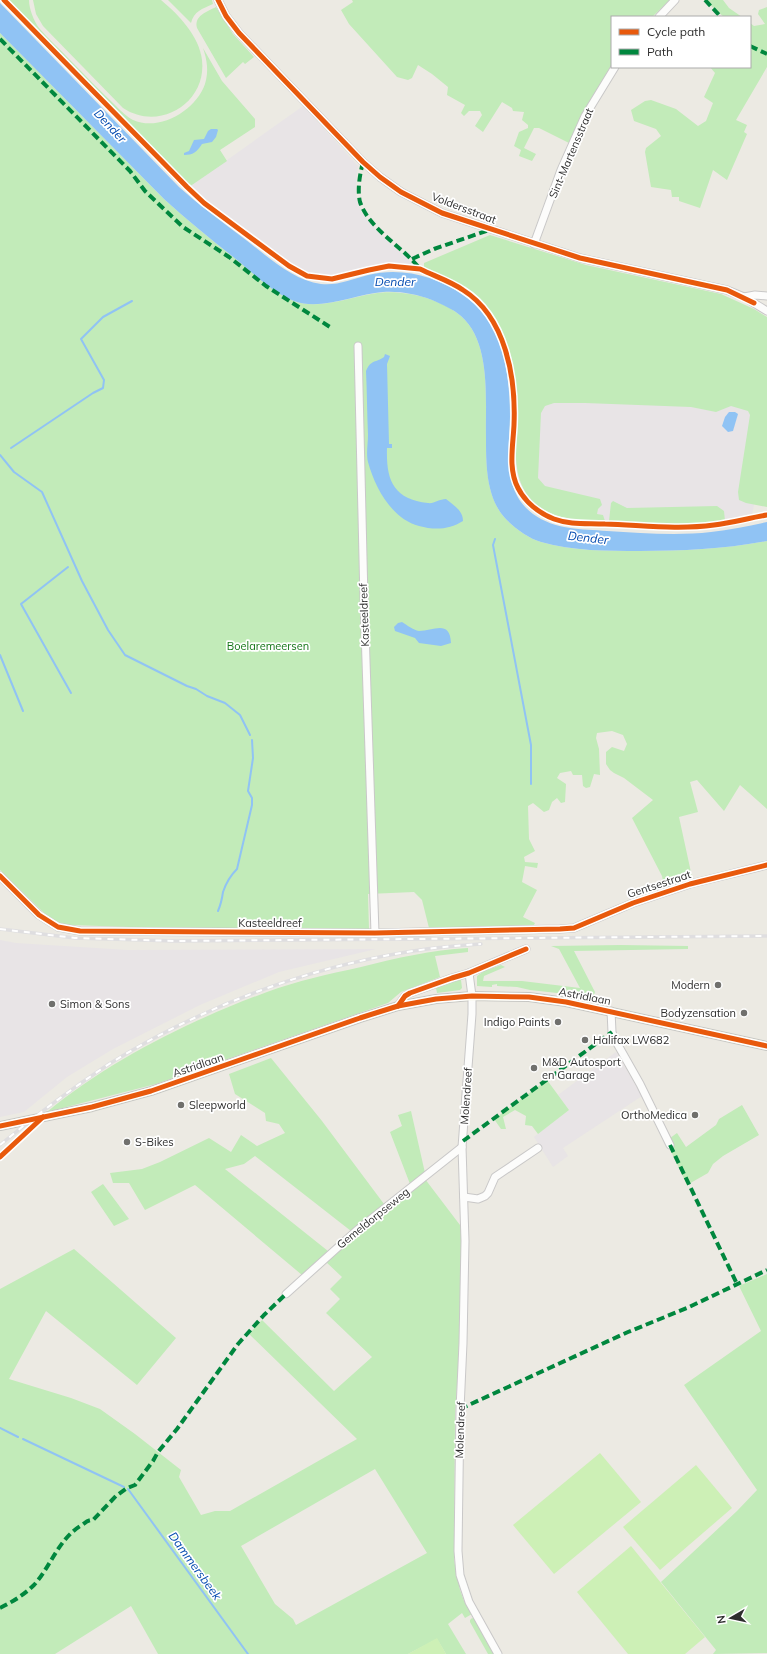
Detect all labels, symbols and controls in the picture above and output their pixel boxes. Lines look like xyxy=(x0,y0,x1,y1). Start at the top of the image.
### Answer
legend xyxy=(611,16,751,68)
text: Cycle path xyxy=(647,24,705,39)
text: Path xyxy=(647,44,673,59)
water label: Dender xyxy=(91,106,130,146)
street label: Sint-Martensstraat xyxy=(546,106,596,200)
street label: Voldersstraat xyxy=(430,189,498,227)
water label: Dender xyxy=(375,274,416,289)
water label: Dender xyxy=(567,528,610,547)
street label: Kasteeldreef xyxy=(356,583,372,647)
park label: Boelaremeersen xyxy=(227,639,309,653)
street label: Gentsestraat xyxy=(625,867,693,901)
street label: Kasteeldreef xyxy=(238,916,302,930)
place label: Modern xyxy=(671,978,710,992)
marker: Modern xyxy=(713,980,723,990)
street label: Astridlaan xyxy=(558,984,612,1008)
place label: Simon & Sons xyxy=(60,997,130,1011)
marker: Simon & Sons xyxy=(47,999,57,1009)
place label: Bodyzensation xyxy=(661,1006,736,1020)
marker: Bodyzensation xyxy=(739,1008,749,1018)
place label: Indigo Paints xyxy=(484,1015,550,1029)
marker: Indigo Paints xyxy=(553,1017,563,1027)
place label: Halifax LW682 xyxy=(593,1033,670,1047)
marker: Halifax LW682 xyxy=(580,1035,590,1045)
street label: Astridlaan xyxy=(171,1050,225,1080)
place label: M&D Autosport en Garage xyxy=(542,1055,621,1082)
marker: M&D Autosport en Garage xyxy=(529,1063,539,1073)
street label: Molendreef xyxy=(457,1067,475,1125)
place label: Sleepworld xyxy=(189,1098,246,1112)
marker: Sleepworld xyxy=(176,1100,186,1110)
place label: OrthoMedica xyxy=(621,1108,687,1122)
marker: OrthoMedica xyxy=(690,1110,700,1120)
place label: S-Bikes xyxy=(135,1135,174,1149)
marker: S-Bikes xyxy=(122,1137,132,1147)
street label: Gemeldorpseweg xyxy=(334,1184,412,1252)
street label: Molendreef xyxy=(452,1401,468,1459)
water label: Dammersbeek xyxy=(166,1529,226,1603)
north arrow xyxy=(711,1598,751,1638)
text: N xyxy=(714,1614,729,1625)

